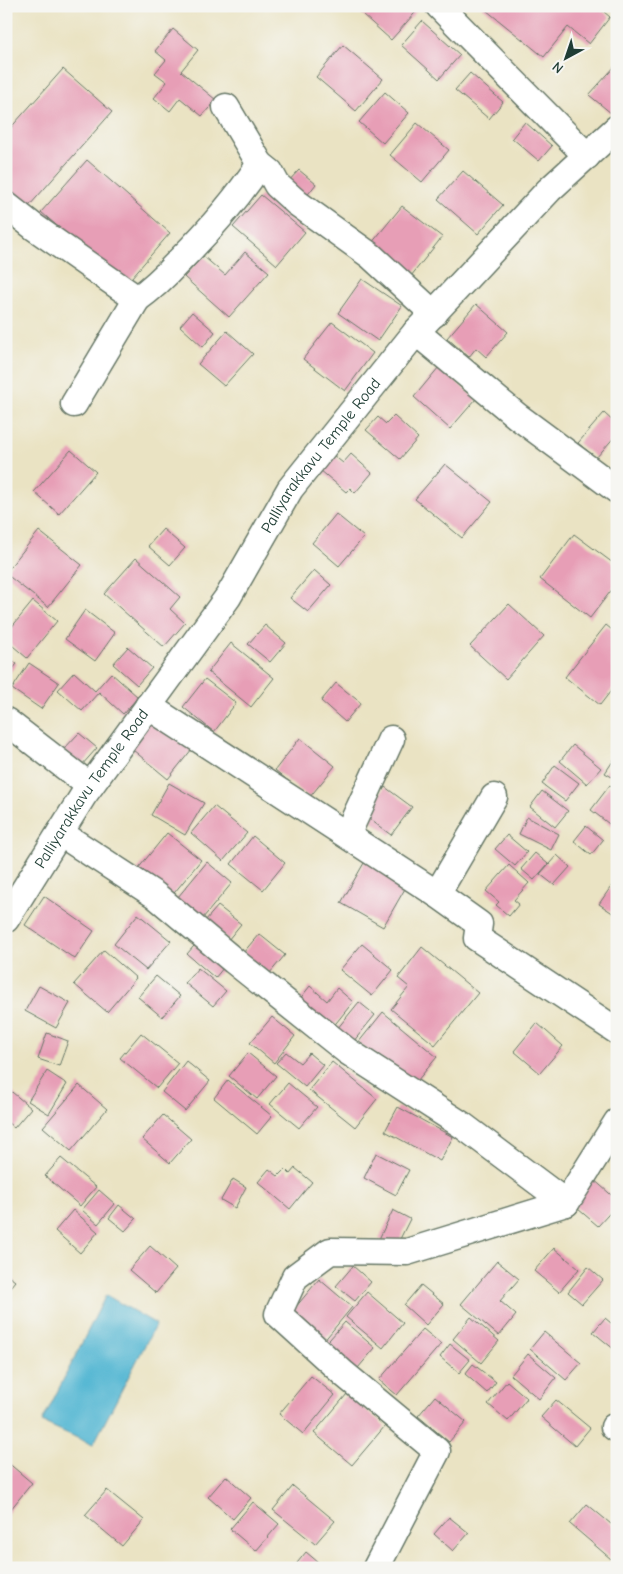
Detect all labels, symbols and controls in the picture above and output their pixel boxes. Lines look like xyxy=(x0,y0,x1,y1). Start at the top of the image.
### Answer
north arrow xyxy=(540,32,590,82)
text: N xyxy=(549,58,567,77)
street label: Palliyarakkavu Temple Road xyxy=(258,375,384,536)
street label: Palliyarakkavu Temple Road xyxy=(31,706,152,872)

